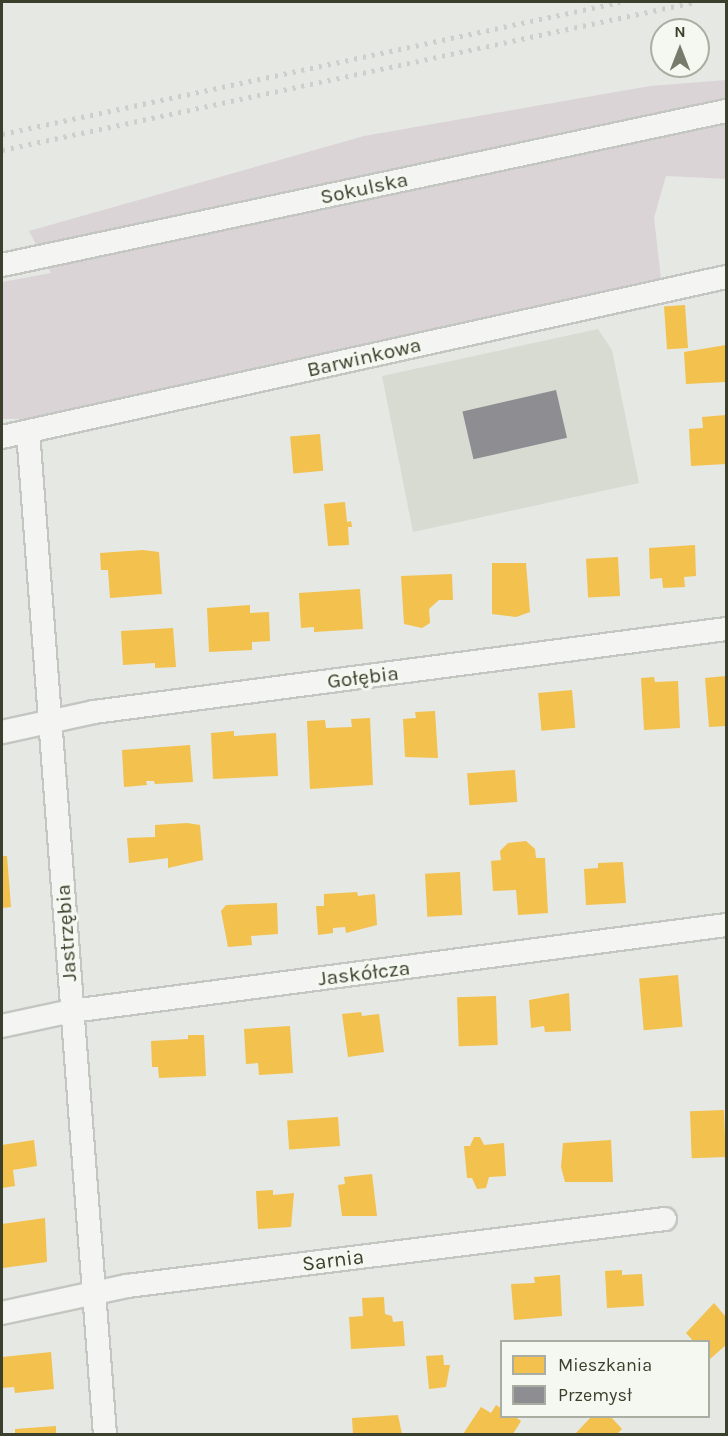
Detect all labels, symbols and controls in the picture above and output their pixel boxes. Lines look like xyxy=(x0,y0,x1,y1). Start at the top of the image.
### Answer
north arrow xyxy=(650,18,710,78)
text: N xyxy=(674,22,686,41)
street label: Sokulska xyxy=(318,166,410,210)
street label: Barwinkowa xyxy=(304,332,424,382)
street label: Gołębia xyxy=(326,660,400,694)
street label: Jastrzębia xyxy=(50,883,82,983)
street label: Jaskółcza xyxy=(316,955,412,991)
street label: Sarnia xyxy=(301,1244,365,1276)
legend xyxy=(500,1340,710,1418)
text: Mieszkania xyxy=(558,1354,652,1376)
text: Przemysł xyxy=(558,1384,632,1406)

